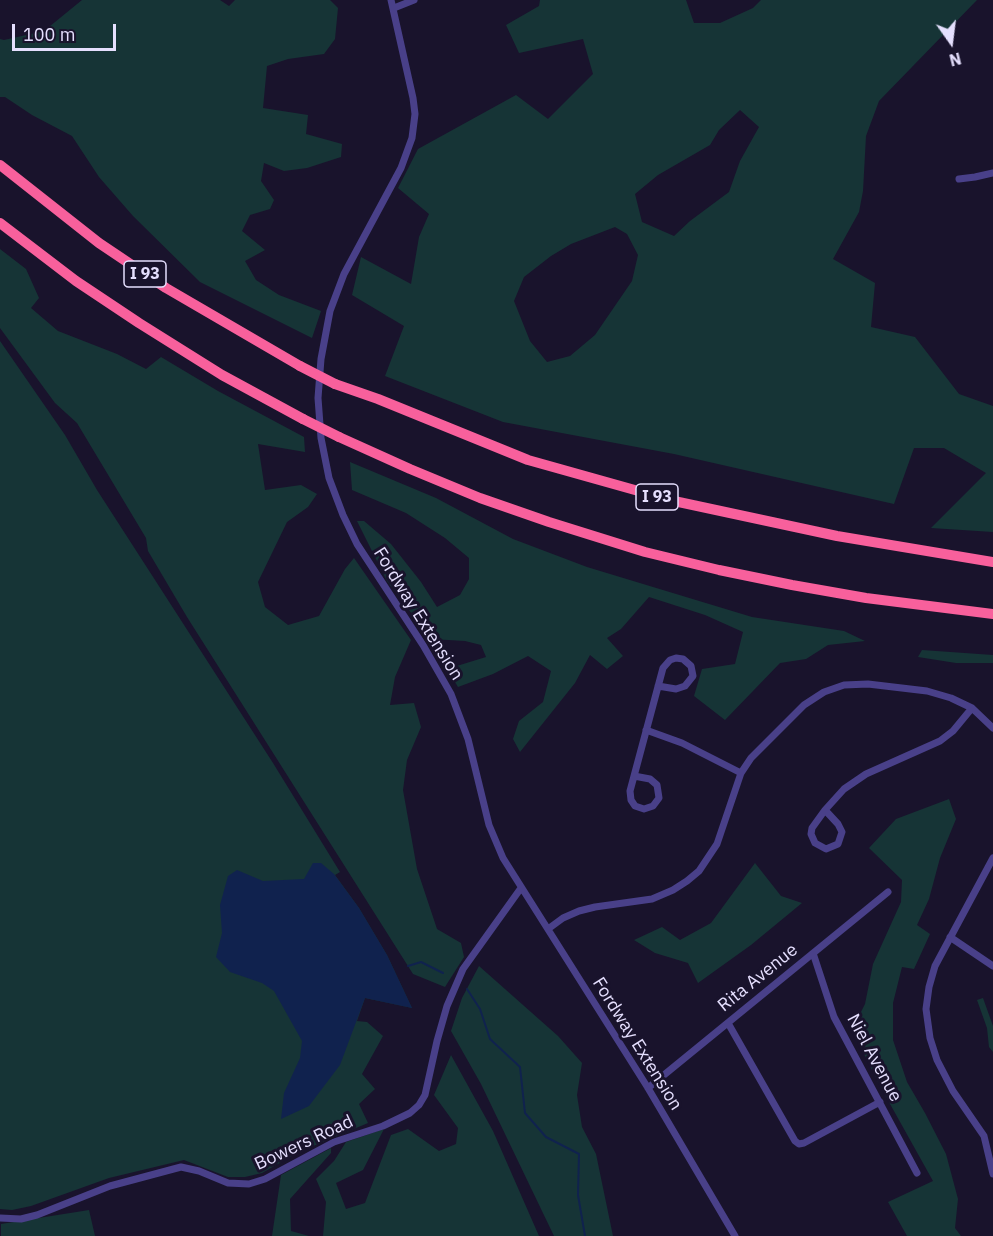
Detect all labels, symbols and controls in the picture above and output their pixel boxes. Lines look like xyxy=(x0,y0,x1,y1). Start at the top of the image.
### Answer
scale bar xyxy=(15,12,118,50)
north arrow xyxy=(921,12,981,72)
text: 100 m xyxy=(23,23,75,46)
text: N xyxy=(947,48,963,71)
road number: I 93 xyxy=(124,261,166,287)
road number: I 93 xyxy=(636,484,678,510)
street label: Fordway Extension xyxy=(368,544,468,684)
street label: Rita Avenue xyxy=(714,939,802,1017)
street label: Fordway Extension xyxy=(587,974,687,1114)
street label: Niel Avenue xyxy=(842,1010,906,1106)
street label: Bowers Road xyxy=(251,1111,357,1175)

